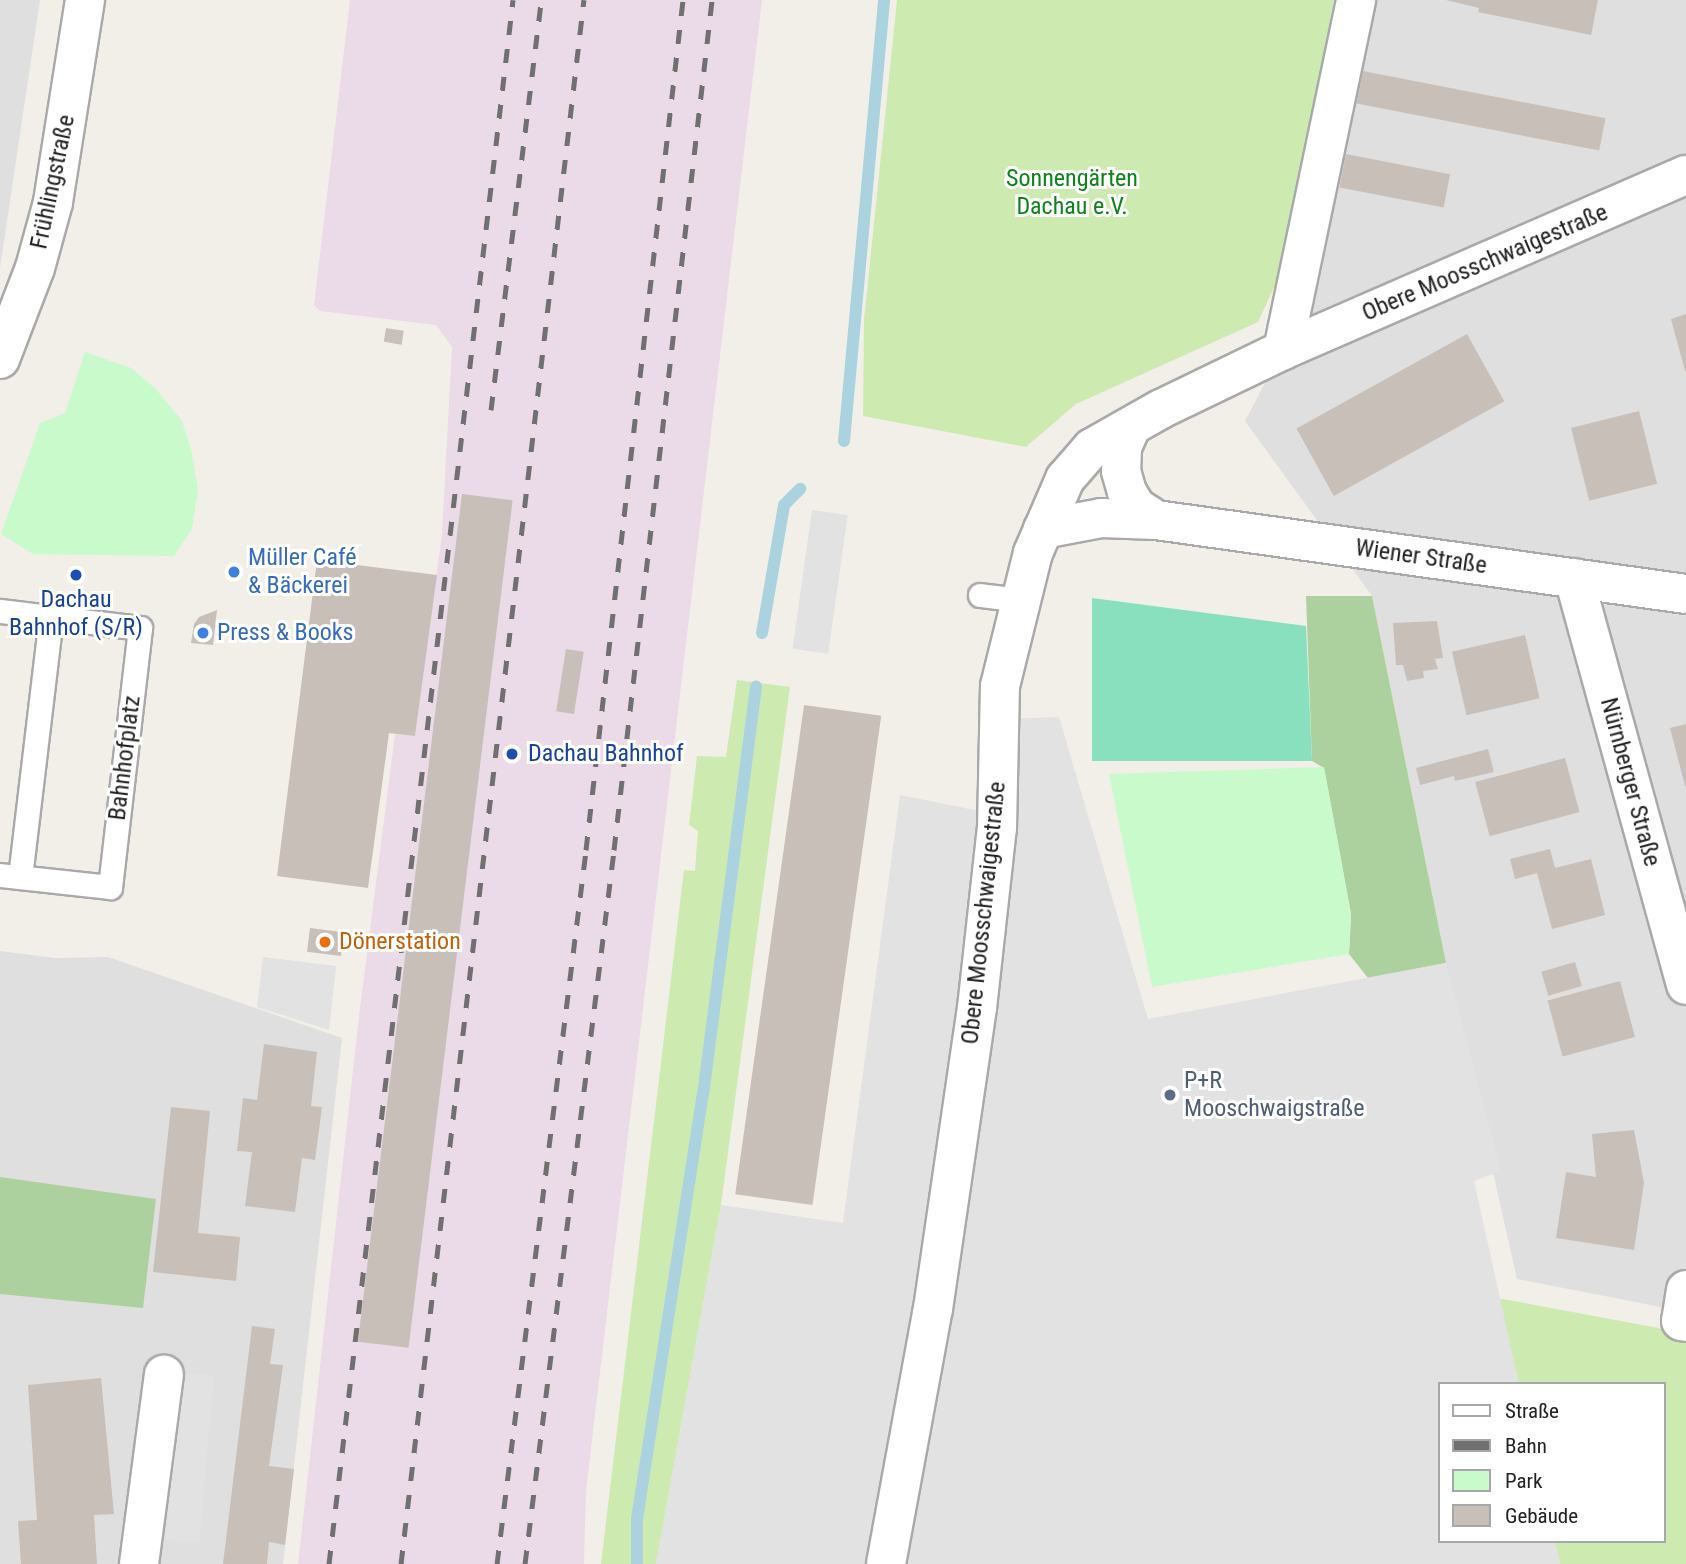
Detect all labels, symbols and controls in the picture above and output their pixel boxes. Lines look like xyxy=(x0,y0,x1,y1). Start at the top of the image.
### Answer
street label: Frühlingstraße xyxy=(25,112,81,252)
park label: Sonnengärten Dachau e.V. xyxy=(1006,165,1138,221)
street label: Obere Moosschwaigestraße xyxy=(1358,198,1612,328)
street label: Wiener Straße xyxy=(1353,534,1489,580)
place label: Müller Café & Bäckerei xyxy=(248,544,356,600)
marker: Müller Café & Bäckerei xyxy=(226,564,242,580)
marker: Dachau Bahnhof (S/R) xyxy=(68,567,84,583)
place label: Dachau Bahnhof (S/R) xyxy=(9,586,143,642)
place label: Press & Books xyxy=(217,619,354,647)
marker: Press & Books xyxy=(195,625,211,641)
street label: Bahnhofplatz xyxy=(103,694,147,822)
street label: Nürnberger Straße xyxy=(1594,695,1666,869)
place label: Dachau Bahnhof xyxy=(528,740,684,768)
marker: Dachau Bahnhof xyxy=(502,744,522,764)
street label: Obere Moosschwaigestraße xyxy=(956,780,1012,1046)
place label: Dönerstation xyxy=(339,928,461,956)
marker: Dönerstation xyxy=(317,934,333,950)
place label: P+R Mooschwaigstraße xyxy=(1184,1067,1364,1123)
marker: P+R Mooschwaigstraße xyxy=(1162,1087,1178,1103)
legend xyxy=(1438,1382,1665,1543)
text: Straße xyxy=(1505,1399,1559,1423)
text: Bahn xyxy=(1505,1434,1547,1458)
text: Park xyxy=(1505,1469,1542,1493)
text: Gebäude xyxy=(1505,1504,1578,1528)

